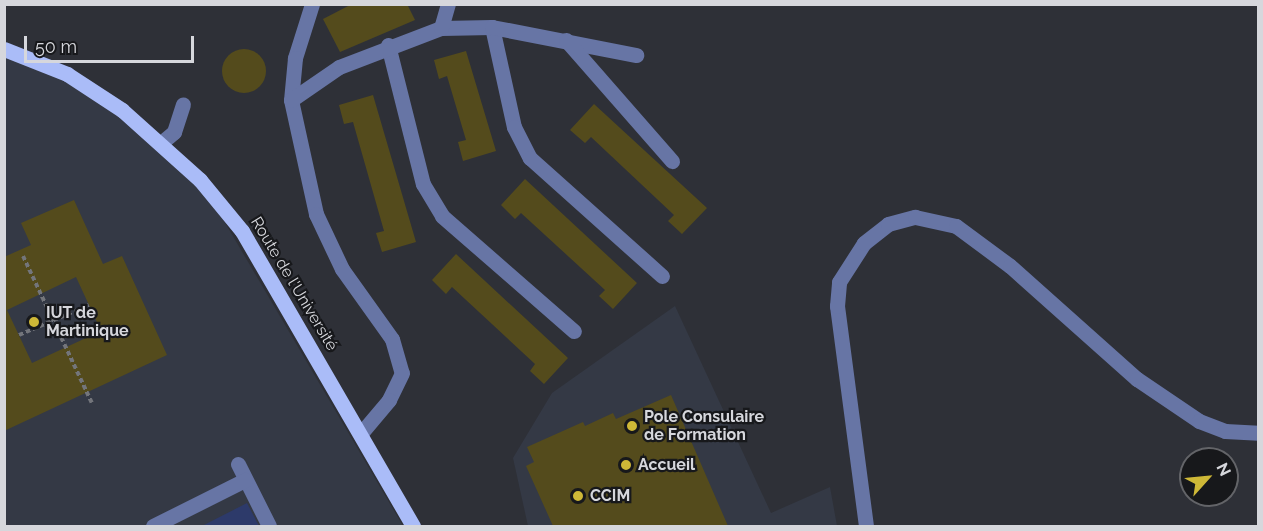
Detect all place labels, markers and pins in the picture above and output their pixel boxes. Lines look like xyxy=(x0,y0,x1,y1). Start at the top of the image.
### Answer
place label: IUT de Martinique xyxy=(46,303,129,341)
marker: IUT de Martinique xyxy=(27,315,41,329)
place label: Pole Consulaire de Formation xyxy=(644,407,764,445)
marker: Pole Consulaire de Formation xyxy=(625,419,639,433)
place label: Accueil xyxy=(638,455,695,475)
marker: Accueil xyxy=(619,458,633,472)
place label: CCIM xyxy=(590,486,630,506)
marker: CCIM xyxy=(571,489,585,503)

